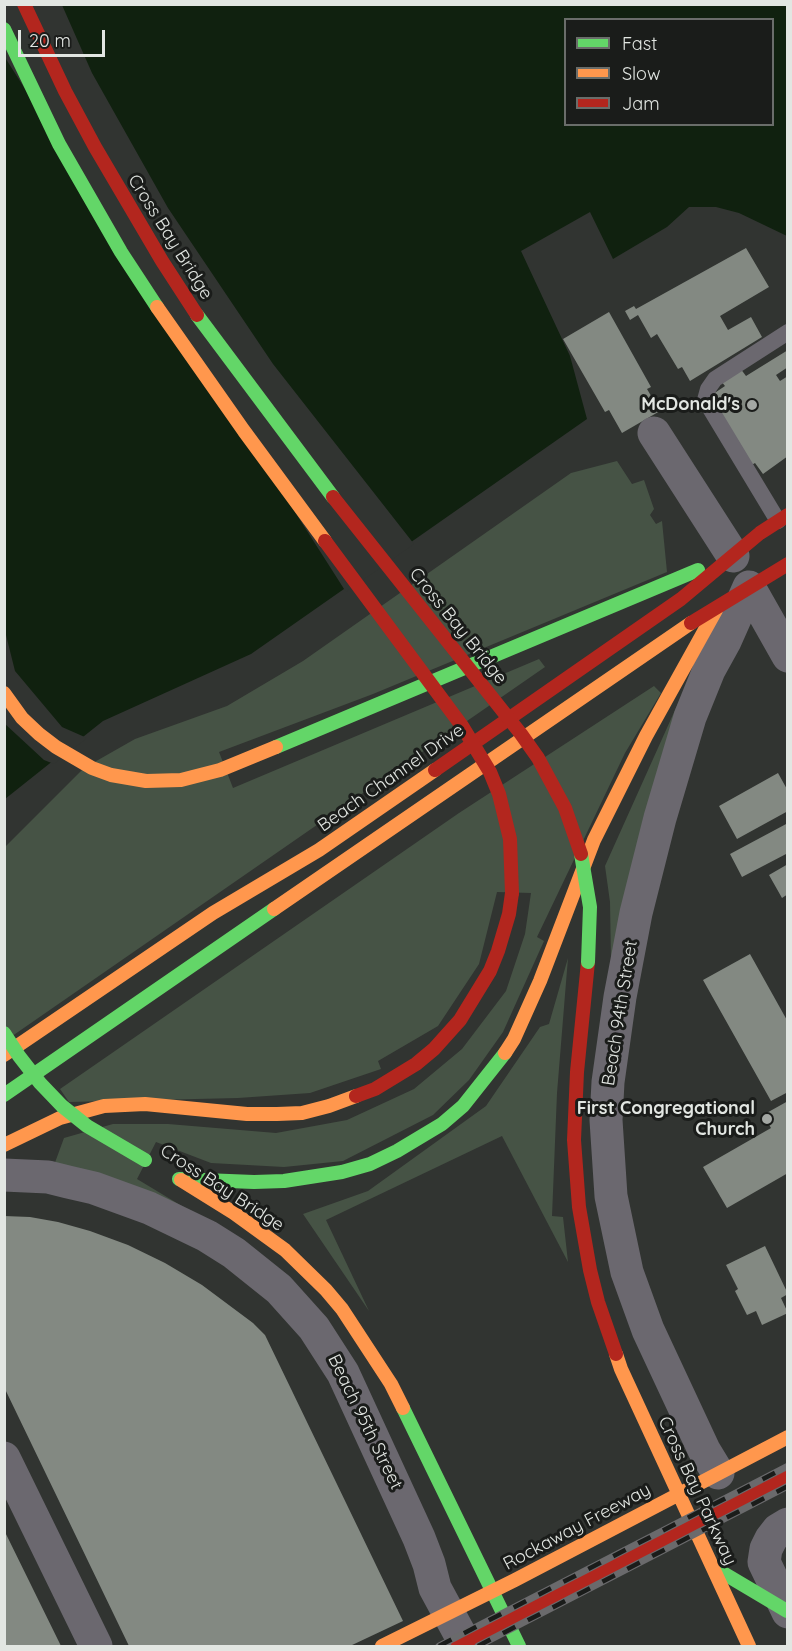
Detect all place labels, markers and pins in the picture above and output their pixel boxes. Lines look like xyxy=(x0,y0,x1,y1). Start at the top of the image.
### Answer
place label: McDonald's xyxy=(641,394,740,416)
marker: McDonald's xyxy=(745,398,759,412)
place label: First Congregational Church xyxy=(577,1098,755,1140)
marker: First Congregational Church xyxy=(760,1112,774,1126)

